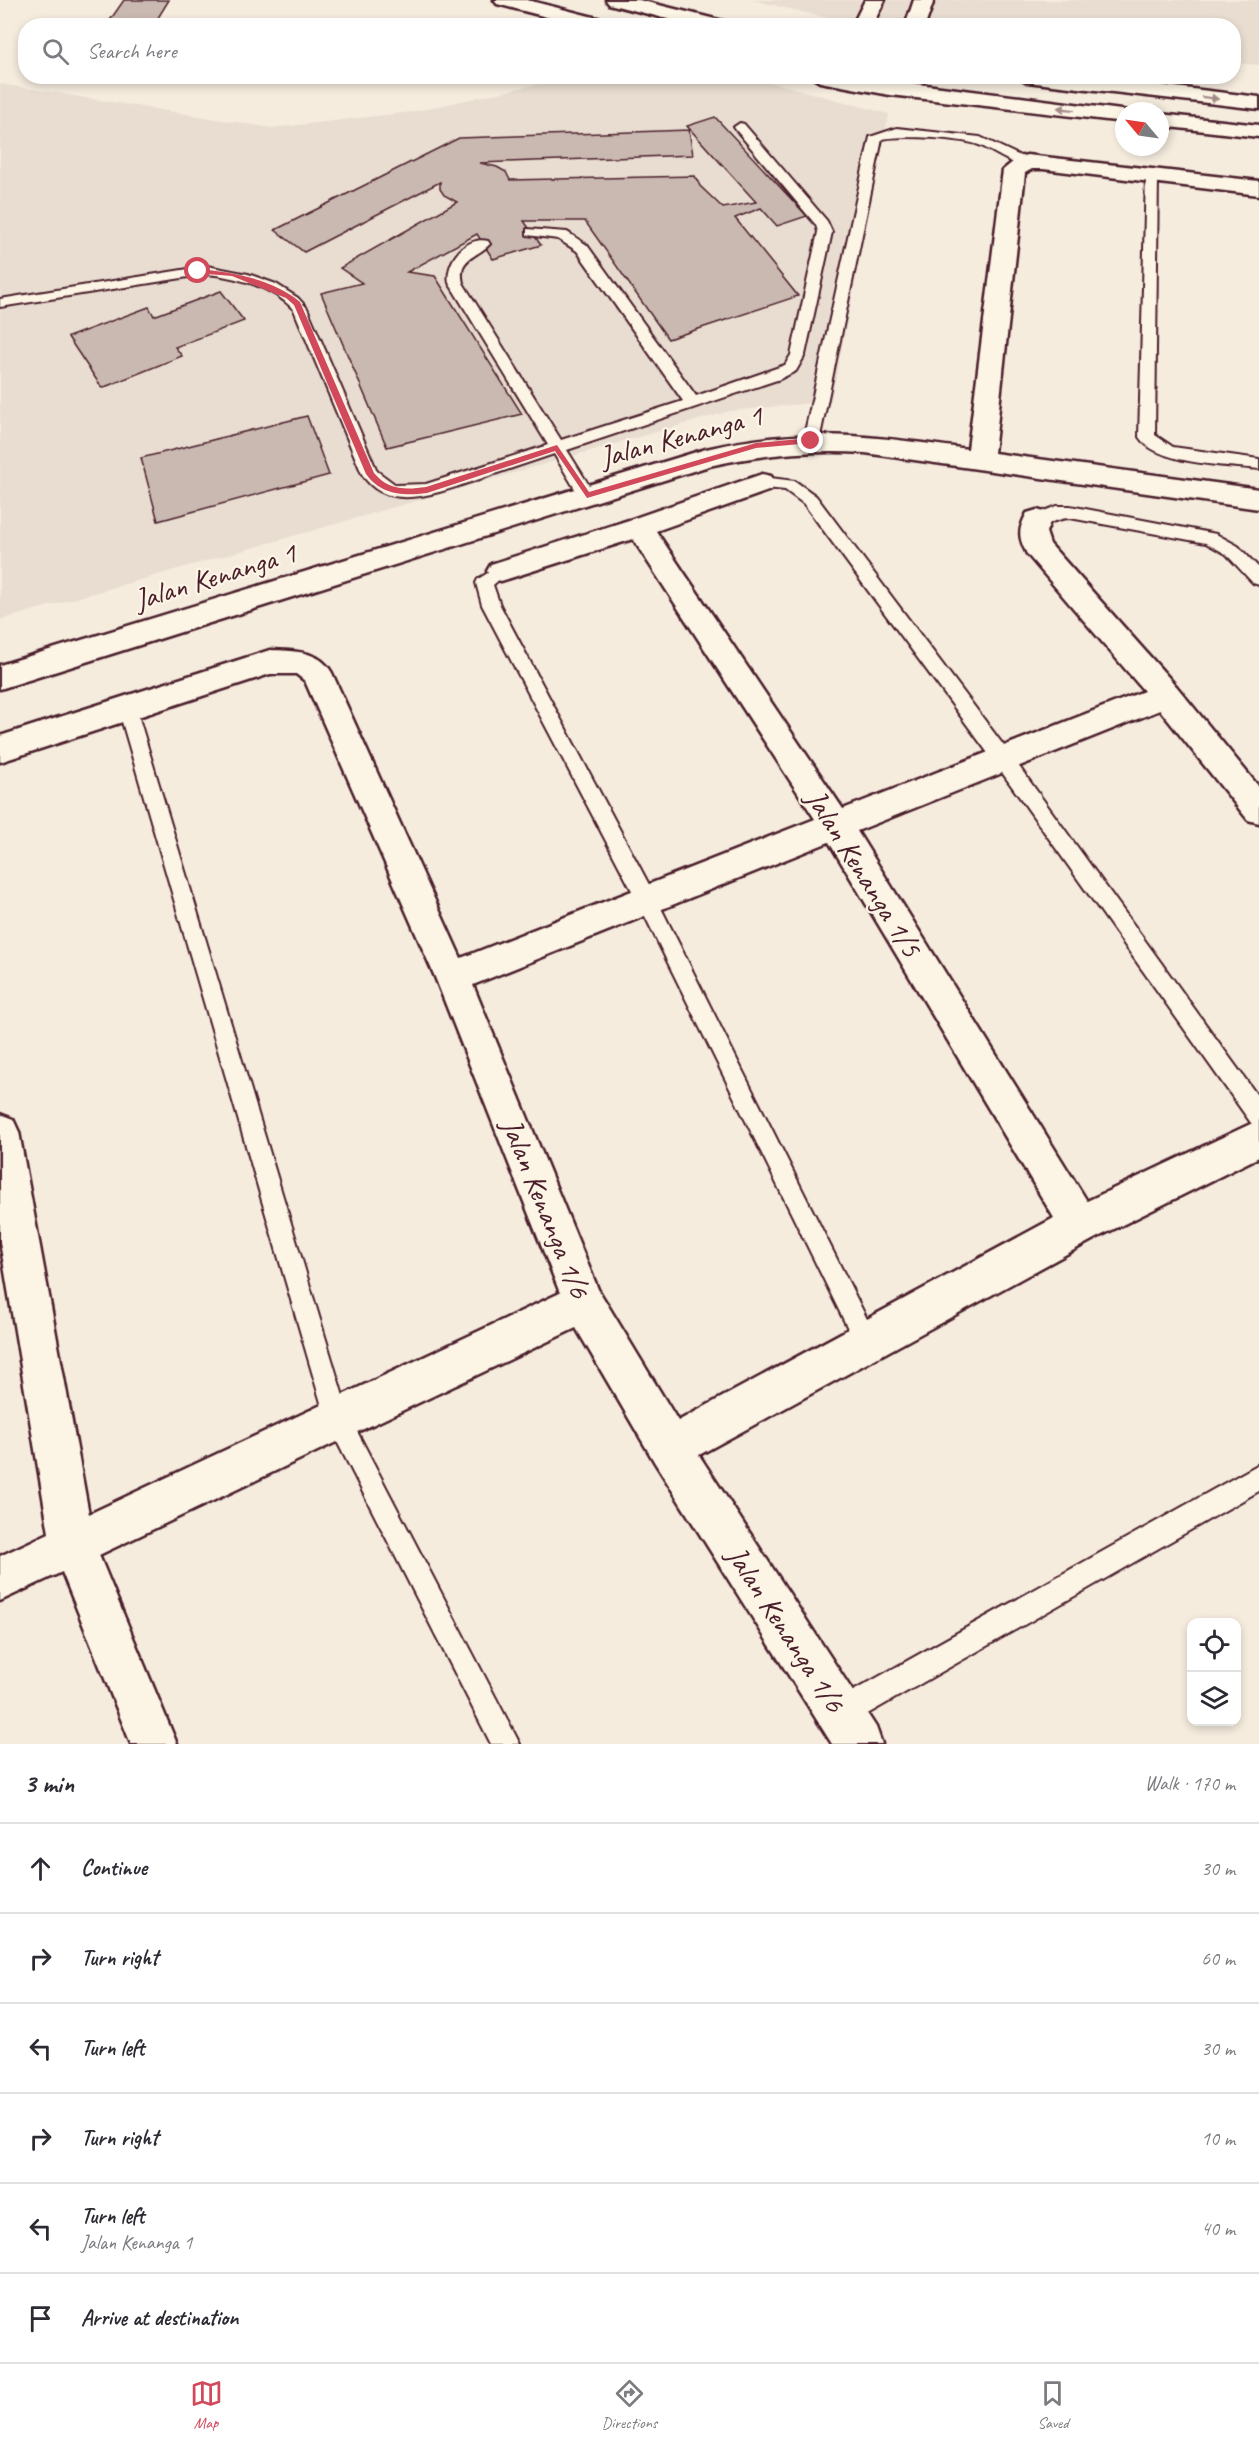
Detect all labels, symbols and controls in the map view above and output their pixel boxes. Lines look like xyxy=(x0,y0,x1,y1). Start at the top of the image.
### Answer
search box xyxy=(18,18,1241,84)
icon: search xyxy=(39,35,72,68)
text: Search here xyxy=(87,37,177,65)
one-way arrow xyxy=(1201,93,1220,102)
north arrow xyxy=(1115,102,1169,156)
one-way arrow xyxy=(1056,104,1075,114)
route start xyxy=(184,257,210,283)
street label: Jalan Kenanga 1 xyxy=(593,396,768,476)
route end xyxy=(797,427,823,453)
street label: Jalan Kenanga 1 xyxy=(128,533,302,619)
street label: Jalan Kenanga 1/5 xyxy=(796,780,931,965)
street label: Jalan Kenanga 1/6 xyxy=(492,1111,600,1305)
street label: Jalan Kenanga 1/6 xyxy=(717,1537,855,1720)
map controls xyxy=(1187,1618,1241,1726)
button: locate xyxy=(1187,1618,1241,1672)
button: layers xyxy=(1187,1672,1241,1726)
text: 3 min xyxy=(24,1767,74,1800)
text: Walk · 170 m xyxy=(1145,1771,1235,1796)
icon: ahead xyxy=(24,1852,57,1885)
text: Continue xyxy=(81,1854,147,1882)
text: 30 m xyxy=(1201,1856,1235,1881)
icon: right xyxy=(24,1942,57,1975)
text: Turn right xyxy=(81,1944,158,1972)
text: 60 m xyxy=(1201,1946,1235,1971)
icon: left xyxy=(24,2032,57,2065)
text: Turn left xyxy=(81,2034,145,2062)
text: 30 m xyxy=(1201,2036,1235,2061)
icon: right xyxy=(24,2122,57,2155)
text: Turn right xyxy=(81,2124,158,2152)
text: 10 m xyxy=(1201,2126,1235,2151)
text: Turn left xyxy=(81,2202,145,2230)
icon: left xyxy=(24,2212,57,2245)
text: 40 m xyxy=(1201,2216,1235,2241)
text: Jalan Kenanga 1 xyxy=(81,2230,192,2255)
icon: arrive xyxy=(24,2302,57,2335)
text: Arrive at destination xyxy=(81,2304,238,2332)
tab: Map xyxy=(190,2377,223,2433)
tab: Directions xyxy=(602,2377,657,2433)
tab: Saved xyxy=(1036,2377,1069,2433)

